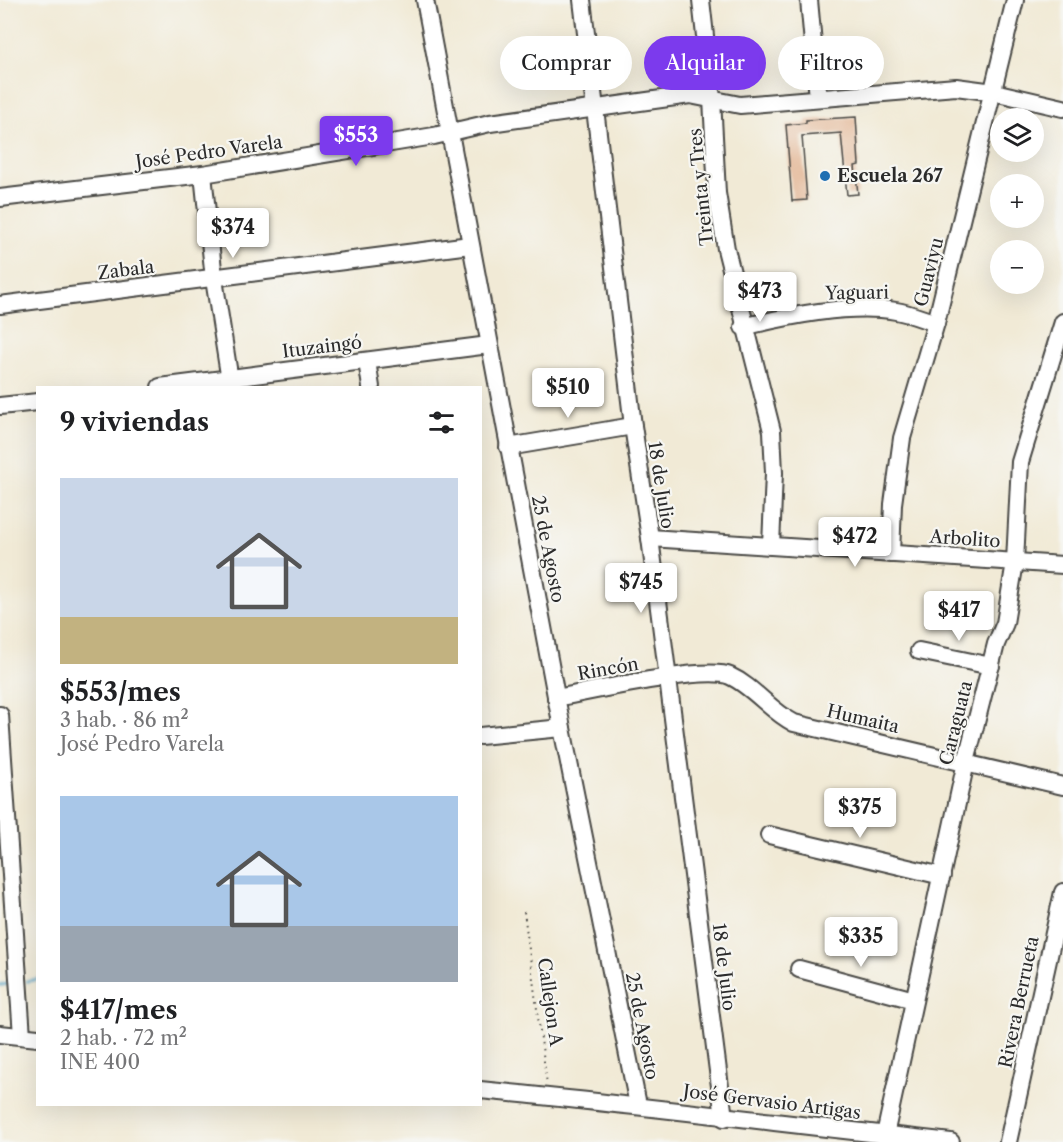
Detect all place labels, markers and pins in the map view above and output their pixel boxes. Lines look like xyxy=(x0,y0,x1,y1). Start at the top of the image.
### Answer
pin: $553 xyxy=(320,116,392,167)
place label: Escuela 267 xyxy=(837,165,943,187)
marker: Escuela 267 xyxy=(818,169,832,183)
pin: $374 xyxy=(197,208,269,259)
pin: $473 xyxy=(724,272,796,323)
pin: $510 xyxy=(532,368,604,419)
pin: $472 xyxy=(819,517,891,568)
pin: $745 xyxy=(605,563,677,614)
pin: $417 xyxy=(923,591,995,642)
pin: $375 xyxy=(824,788,896,839)
pin: $335 xyxy=(825,917,897,968)

